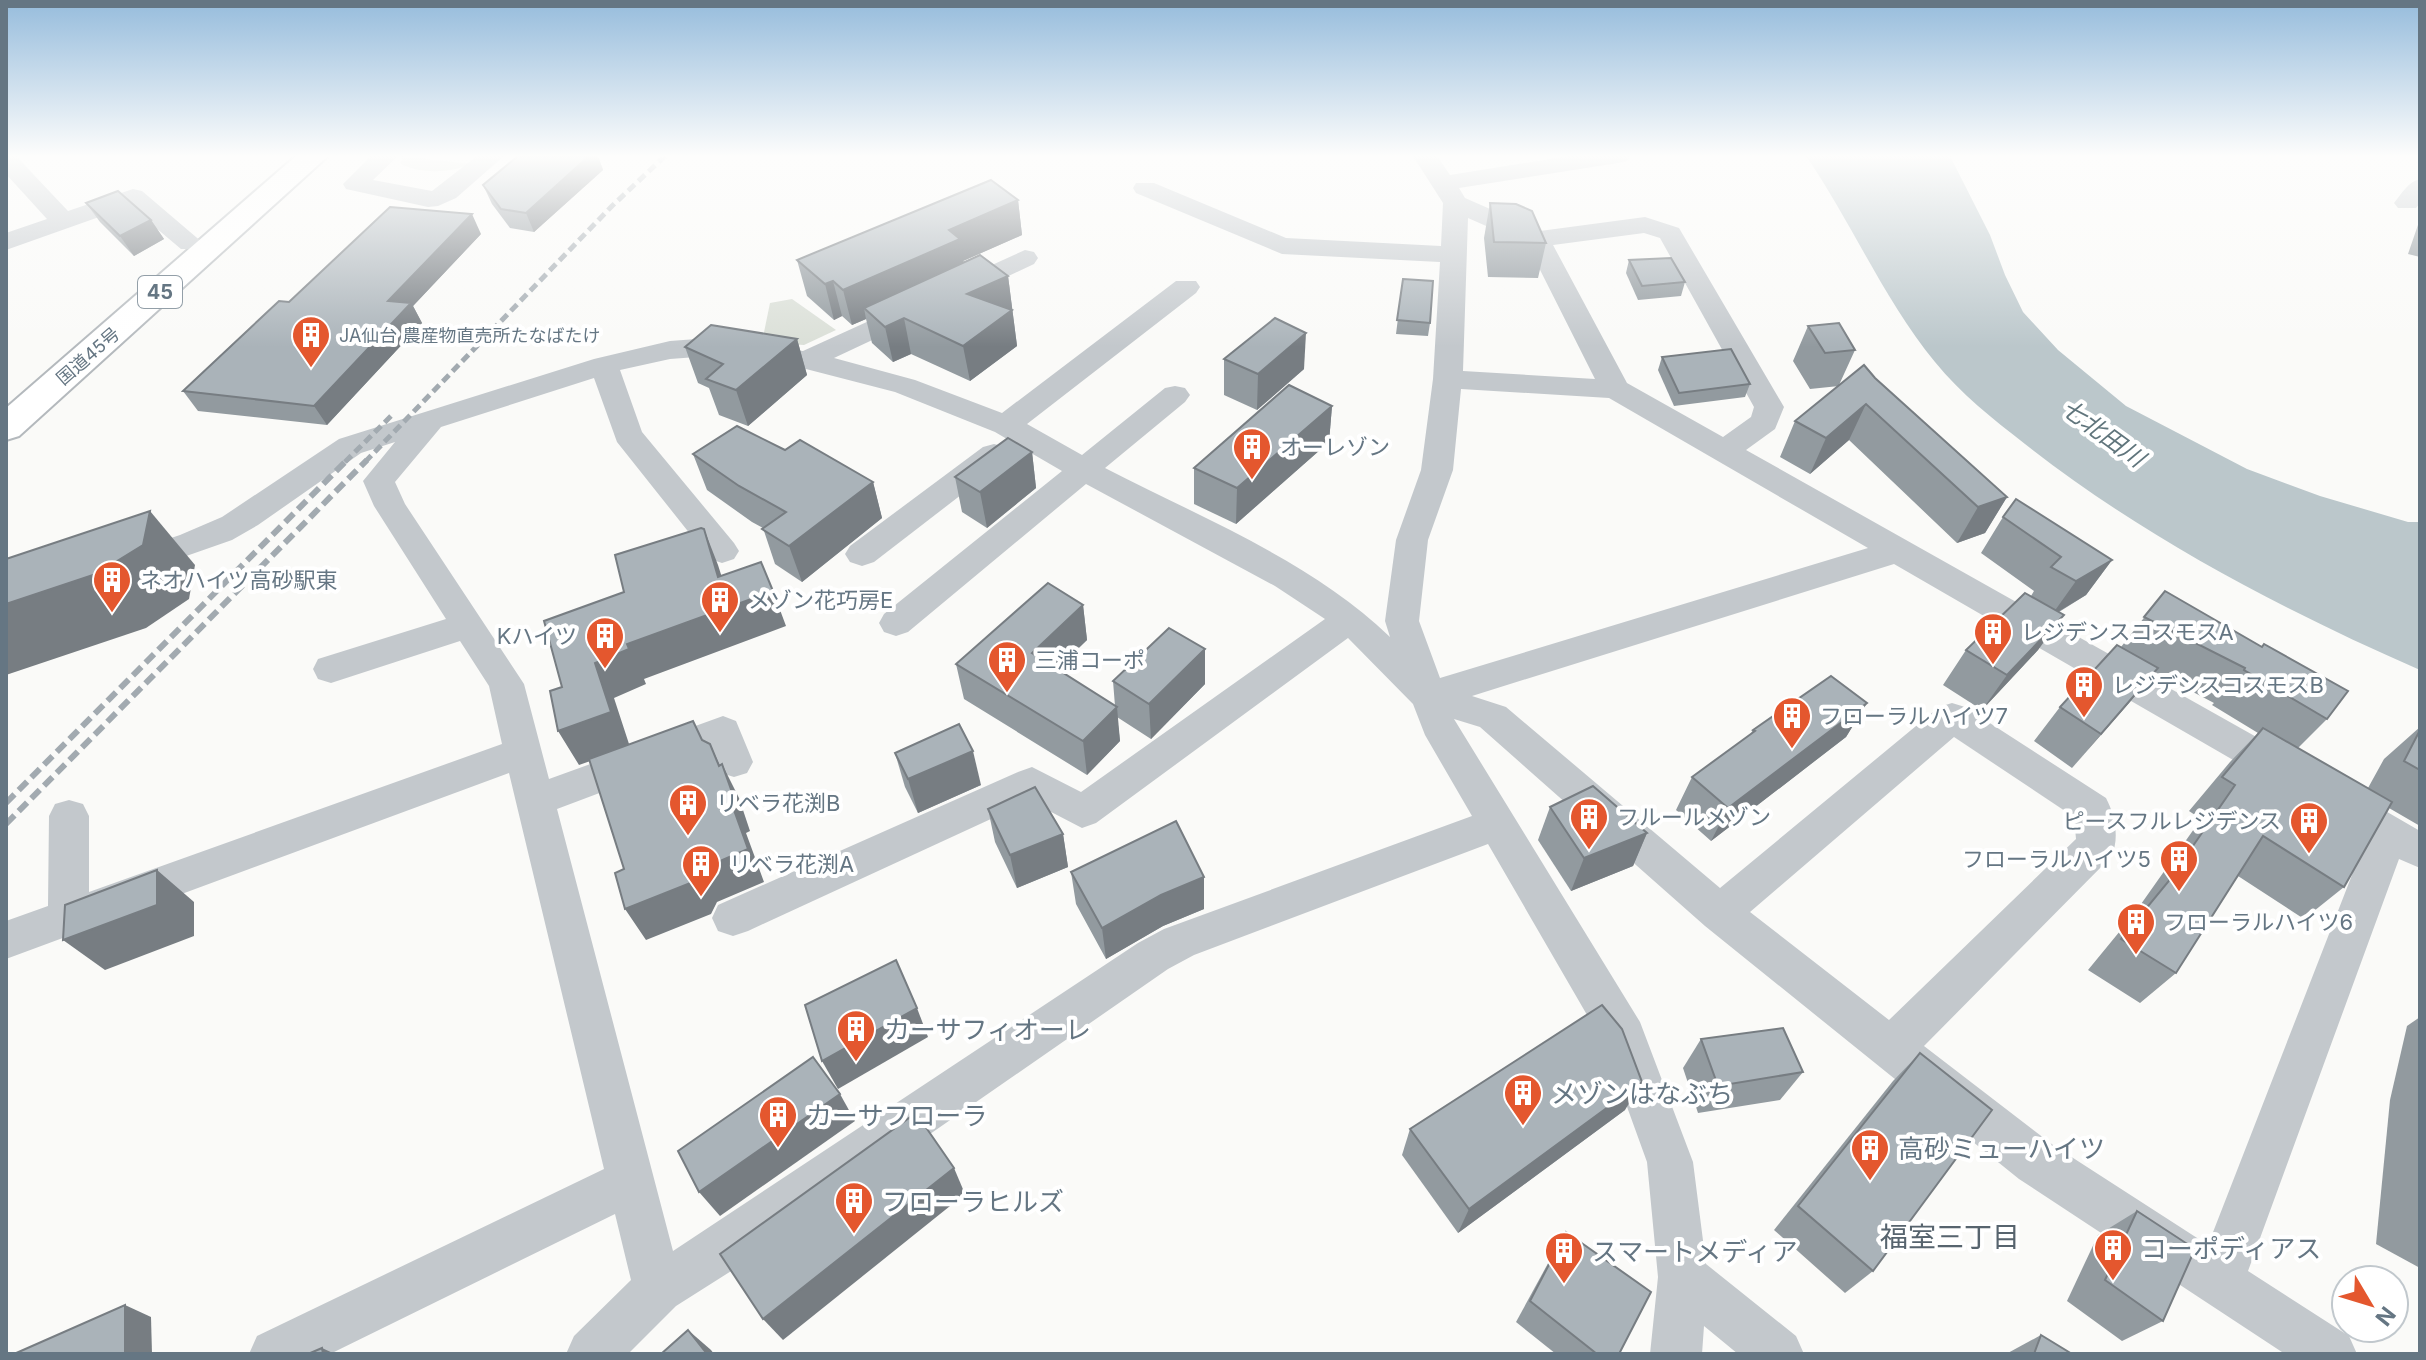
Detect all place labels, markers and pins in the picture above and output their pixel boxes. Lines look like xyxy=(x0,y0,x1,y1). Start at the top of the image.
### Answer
building icon: JA仙台 農産物直売所たなばたけ xyxy=(290,314,332,369)
place label: JA仙台 農産物直売所たなばたけ xyxy=(339,325,600,346)
building icon: オーレゾン xyxy=(1231,426,1273,481)
place label: オーレゾン xyxy=(1280,434,1390,460)
building icon: ネオハイツ高砂駅東 xyxy=(91,559,133,614)
place label: ネオハイツ高砂駅東 xyxy=(140,567,338,593)
building icon: メゾン花巧房E xyxy=(699,579,741,634)
place label: メゾン花巧房E xyxy=(748,587,893,613)
building icon: レジデンスコスモスA xyxy=(1972,611,2014,666)
building icon: Kハイツ xyxy=(584,615,626,670)
place label: レジデンスコスモスA xyxy=(2021,619,2234,645)
place label: Kハイツ xyxy=(497,623,577,649)
building icon: 三浦コーポ xyxy=(986,639,1028,694)
place label: 三浦コーポ xyxy=(1035,647,1145,673)
building icon: レジデンスコスモスB xyxy=(2063,664,2105,719)
place label: レジデンスコスモスB xyxy=(2112,672,2324,698)
building icon: フローラルハイツ7 xyxy=(1771,695,1813,750)
place label: フローラルハイツ7 xyxy=(1820,703,2008,729)
building icon: リベラ花渕B xyxy=(667,782,709,837)
place label: リベラ花渕B xyxy=(716,790,840,816)
building icon: フルールメゾン xyxy=(1568,796,1610,851)
building icon: ピースフルレジデンス xyxy=(2288,800,2330,855)
place label: フルールメゾン xyxy=(1617,804,1771,830)
place label: ピースフルレジデンス xyxy=(2063,808,2281,834)
building icon: フローラルハイツ5 xyxy=(2158,838,2200,893)
building icon: リベラ花渕A xyxy=(680,843,722,898)
place label: フローラルハイツ5 xyxy=(1962,846,2151,872)
place label: リベラ花渕A xyxy=(729,851,854,877)
building icon: フローラルハイツ6 xyxy=(2115,901,2157,956)
place label: フローラルハイツ6 xyxy=(2164,909,2353,935)
building icon: カーサフィオーレ xyxy=(835,1008,877,1063)
place label: カーサフィオーレ xyxy=(884,1014,1091,1045)
building icon: メゾンはなぶち xyxy=(1502,1072,1544,1127)
place label: メゾンはなぶち xyxy=(1551,1078,1733,1109)
building icon: カーサフローラ xyxy=(757,1094,799,1149)
place label: カーサフローラ xyxy=(806,1100,987,1131)
building icon: 高砂ミューハイツ xyxy=(1849,1127,1891,1182)
place label: 高砂ミューハイツ xyxy=(1898,1133,2105,1164)
building icon: フローラヒルズ xyxy=(833,1180,875,1235)
place label: フローラヒルズ xyxy=(882,1186,1064,1217)
building icon: コーポディアス xyxy=(2092,1227,2134,1282)
building icon: スマートメディア xyxy=(1543,1230,1585,1285)
place label: コーポディアス xyxy=(2141,1233,2321,1264)
place label: スマートメディア xyxy=(1592,1236,1797,1267)

